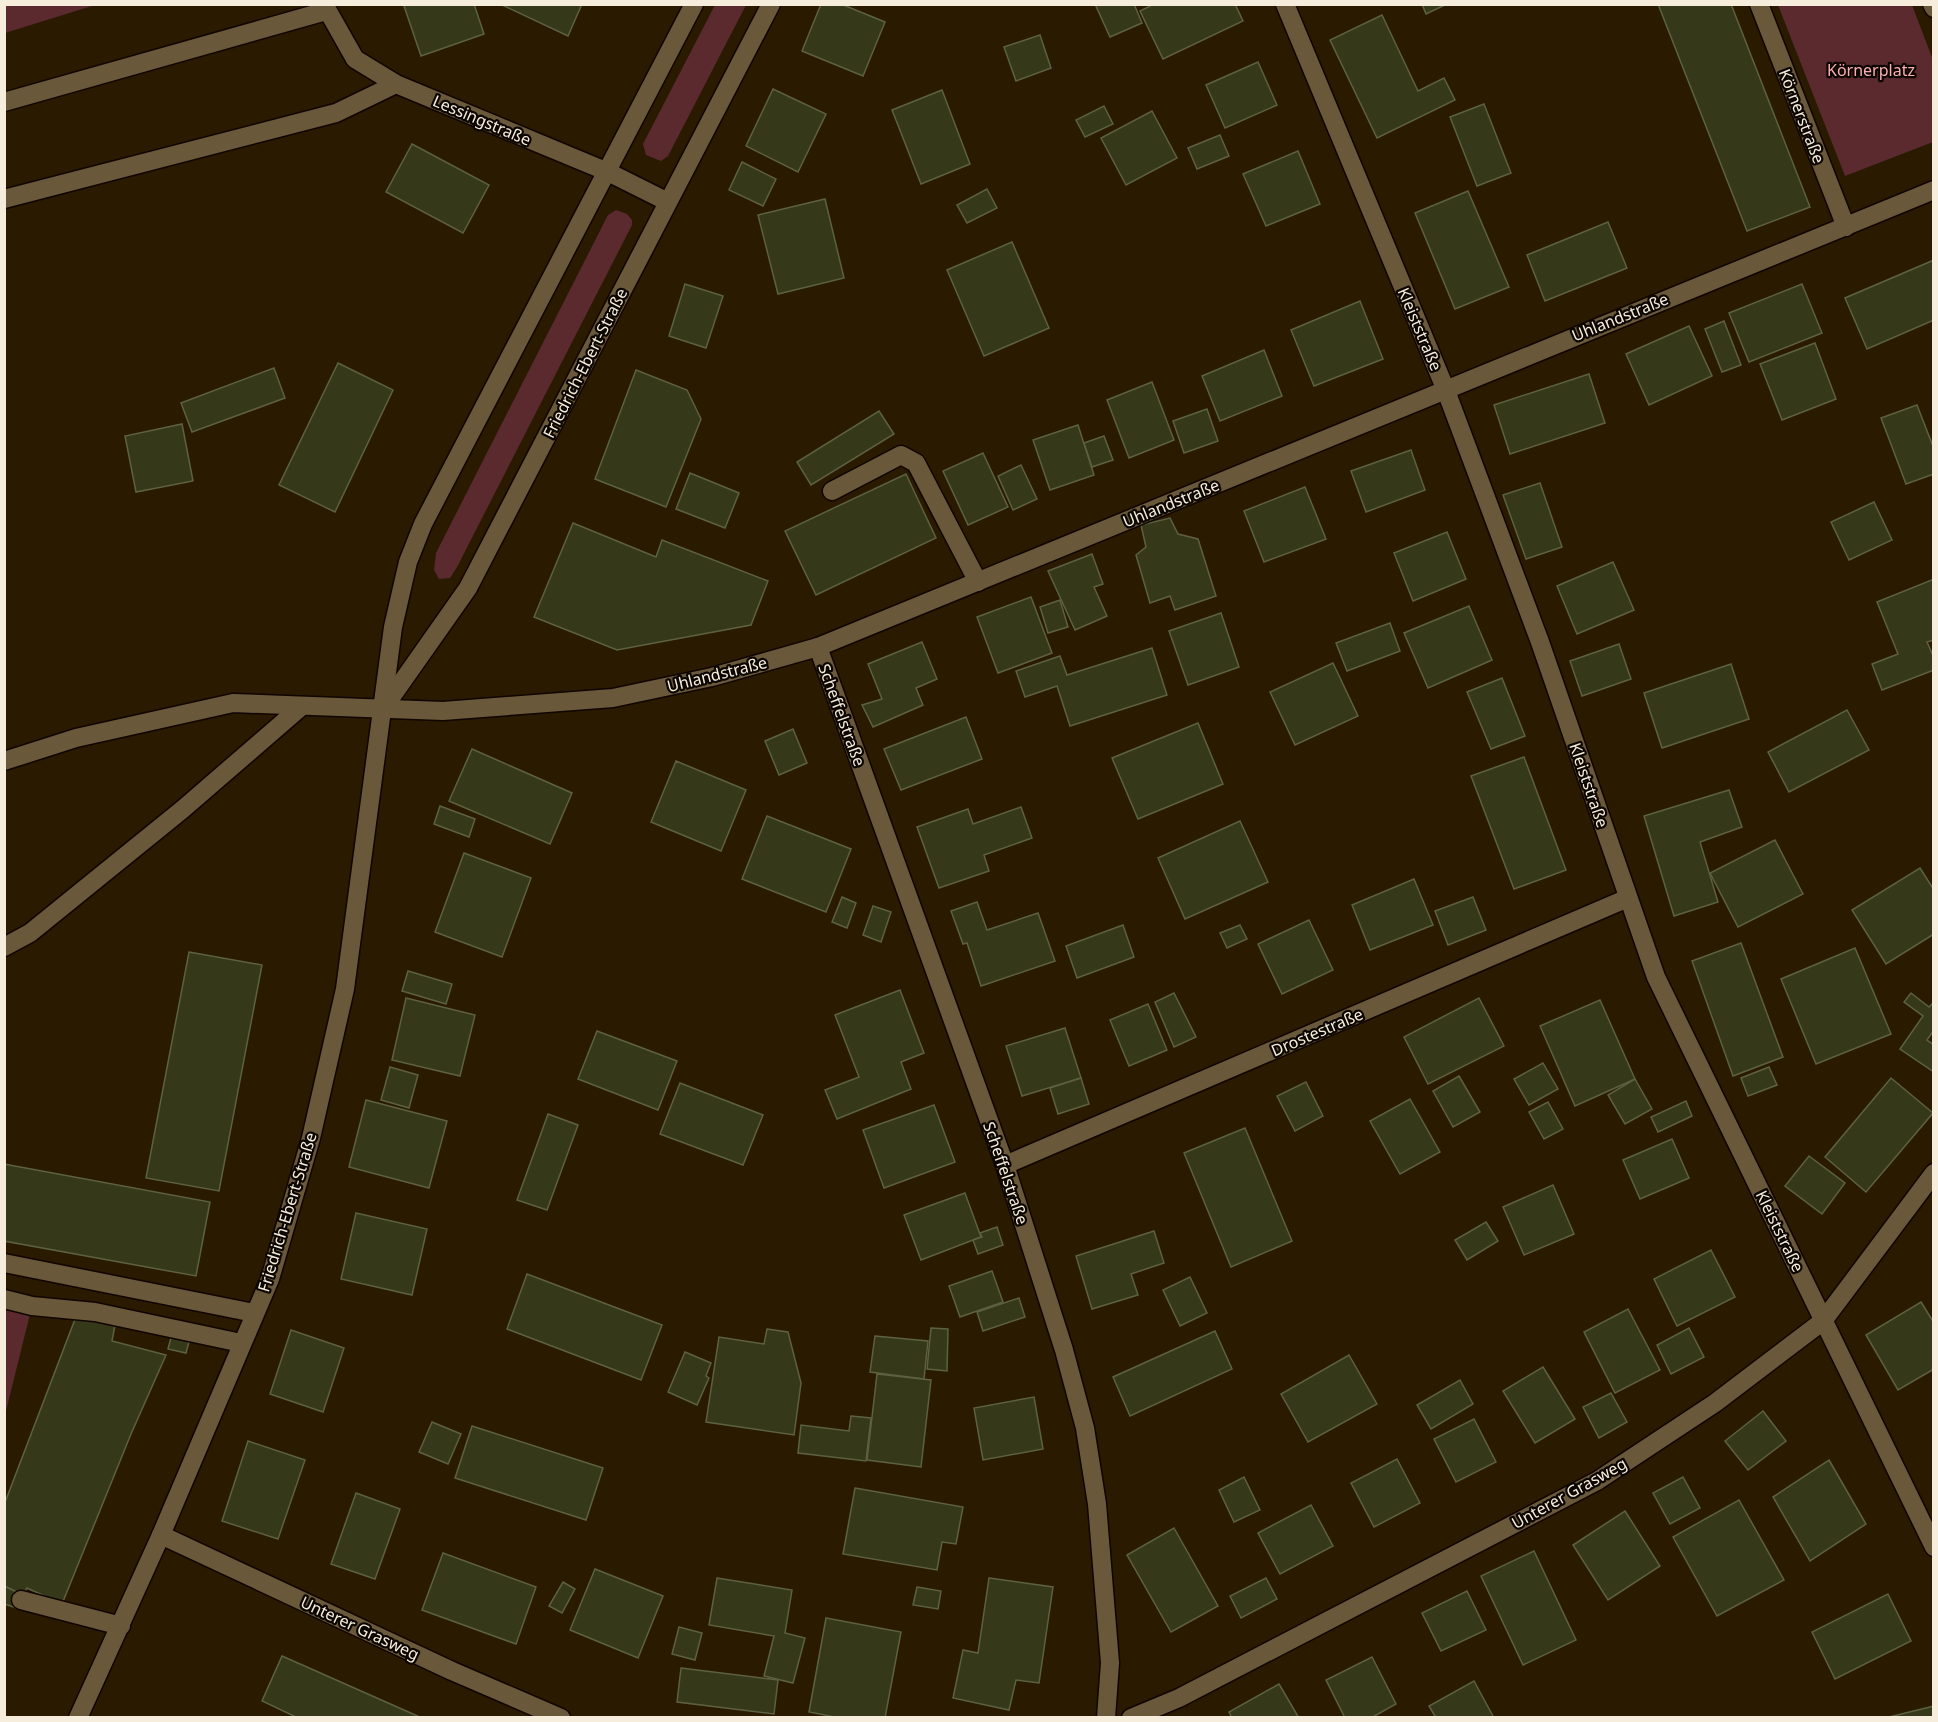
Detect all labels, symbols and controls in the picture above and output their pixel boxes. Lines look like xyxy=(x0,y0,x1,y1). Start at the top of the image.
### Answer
park label: Körnerplatz xyxy=(1827,59,1915,81)
street label: Körnerstraße xyxy=(1774,66,1830,166)
street label: Lessingstraße xyxy=(430,89,534,151)
street label: Friedrich-Ebert-Straße xyxy=(538,284,632,442)
street label: Kleiststraße xyxy=(1393,284,1447,374)
street label: Uhlandstraße xyxy=(1568,288,1672,346)
street label: Uhlandstraße xyxy=(1119,474,1223,532)
street label: Uhlandstraße xyxy=(665,651,769,697)
street label: Scheffelstraße xyxy=(813,661,871,769)
street label: Kleiststraße xyxy=(1564,740,1614,830)
street label: Drostestraße xyxy=(1268,1003,1366,1061)
street label: Scheffelstraße xyxy=(978,1119,1034,1227)
street label: Friedrich-Ebert-Straße xyxy=(252,1130,322,1294)
street label: Kleiststraße xyxy=(1751,1186,1809,1276)
street label: Unterer Grasweg xyxy=(1507,1452,1631,1534)
street label: Unterer Grasweg xyxy=(297,1591,423,1665)

